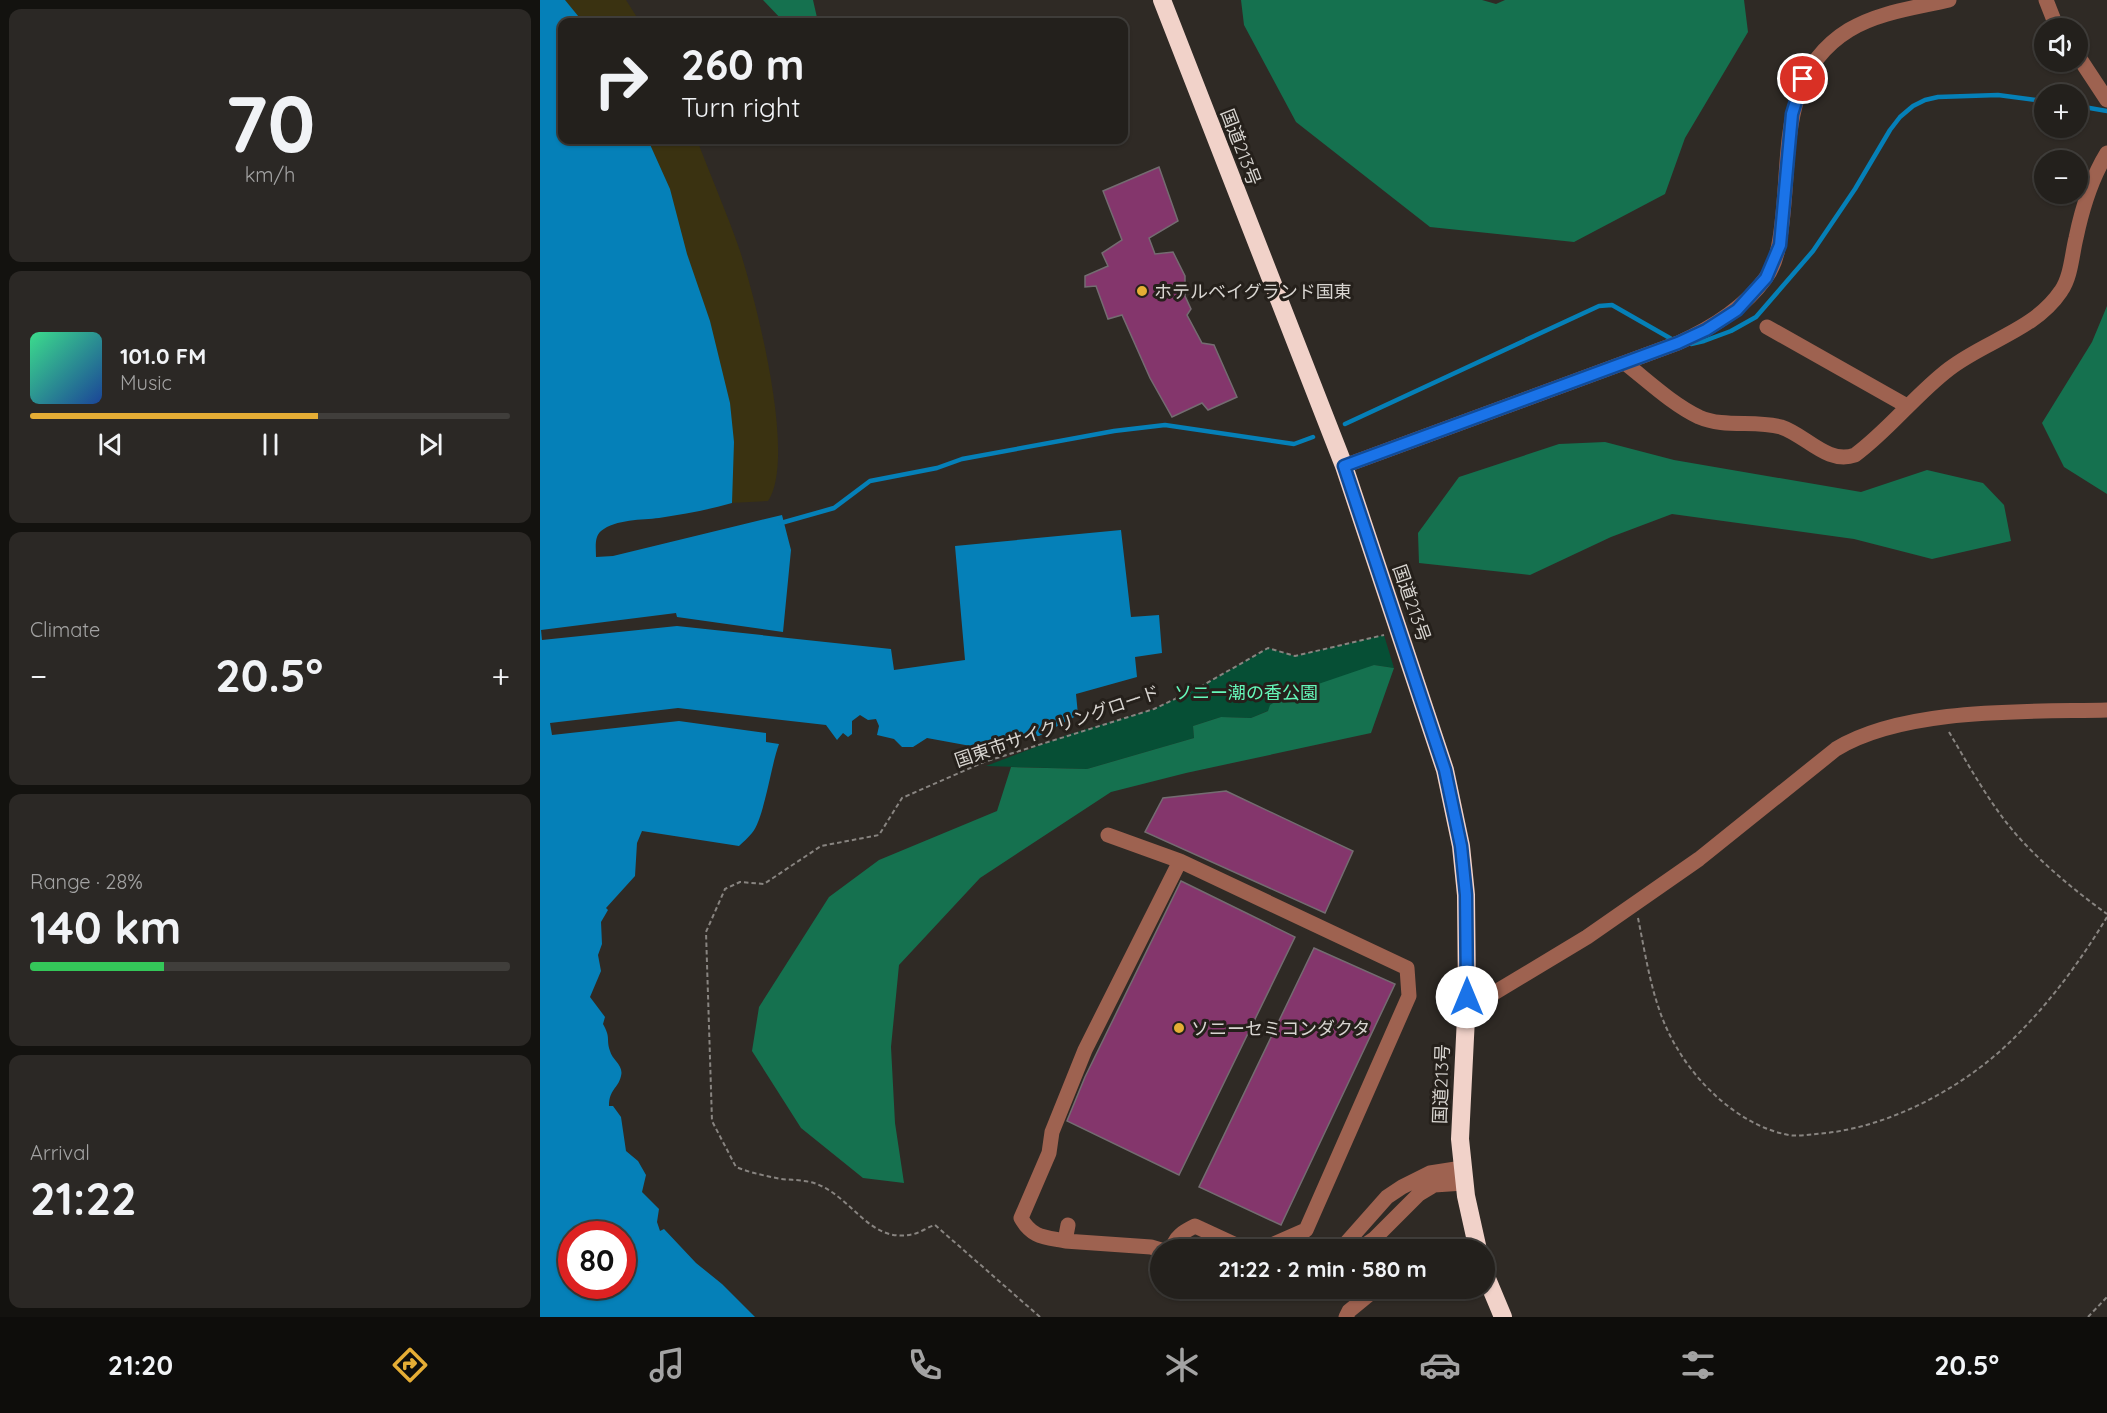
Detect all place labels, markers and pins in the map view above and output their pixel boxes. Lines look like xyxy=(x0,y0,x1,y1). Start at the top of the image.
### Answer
pin xyxy=(1777,53,1828,104)
place label: ホテルベイグランド国東 xyxy=(1154,280,1352,303)
marker: ホテルベイグランド国東 xyxy=(1135,284,1149,298)
place label: ソニーセミコンダクタ xyxy=(1191,1017,1370,1040)
marker: ソニーセミコンダクタ xyxy=(1172,1021,1186,1035)

